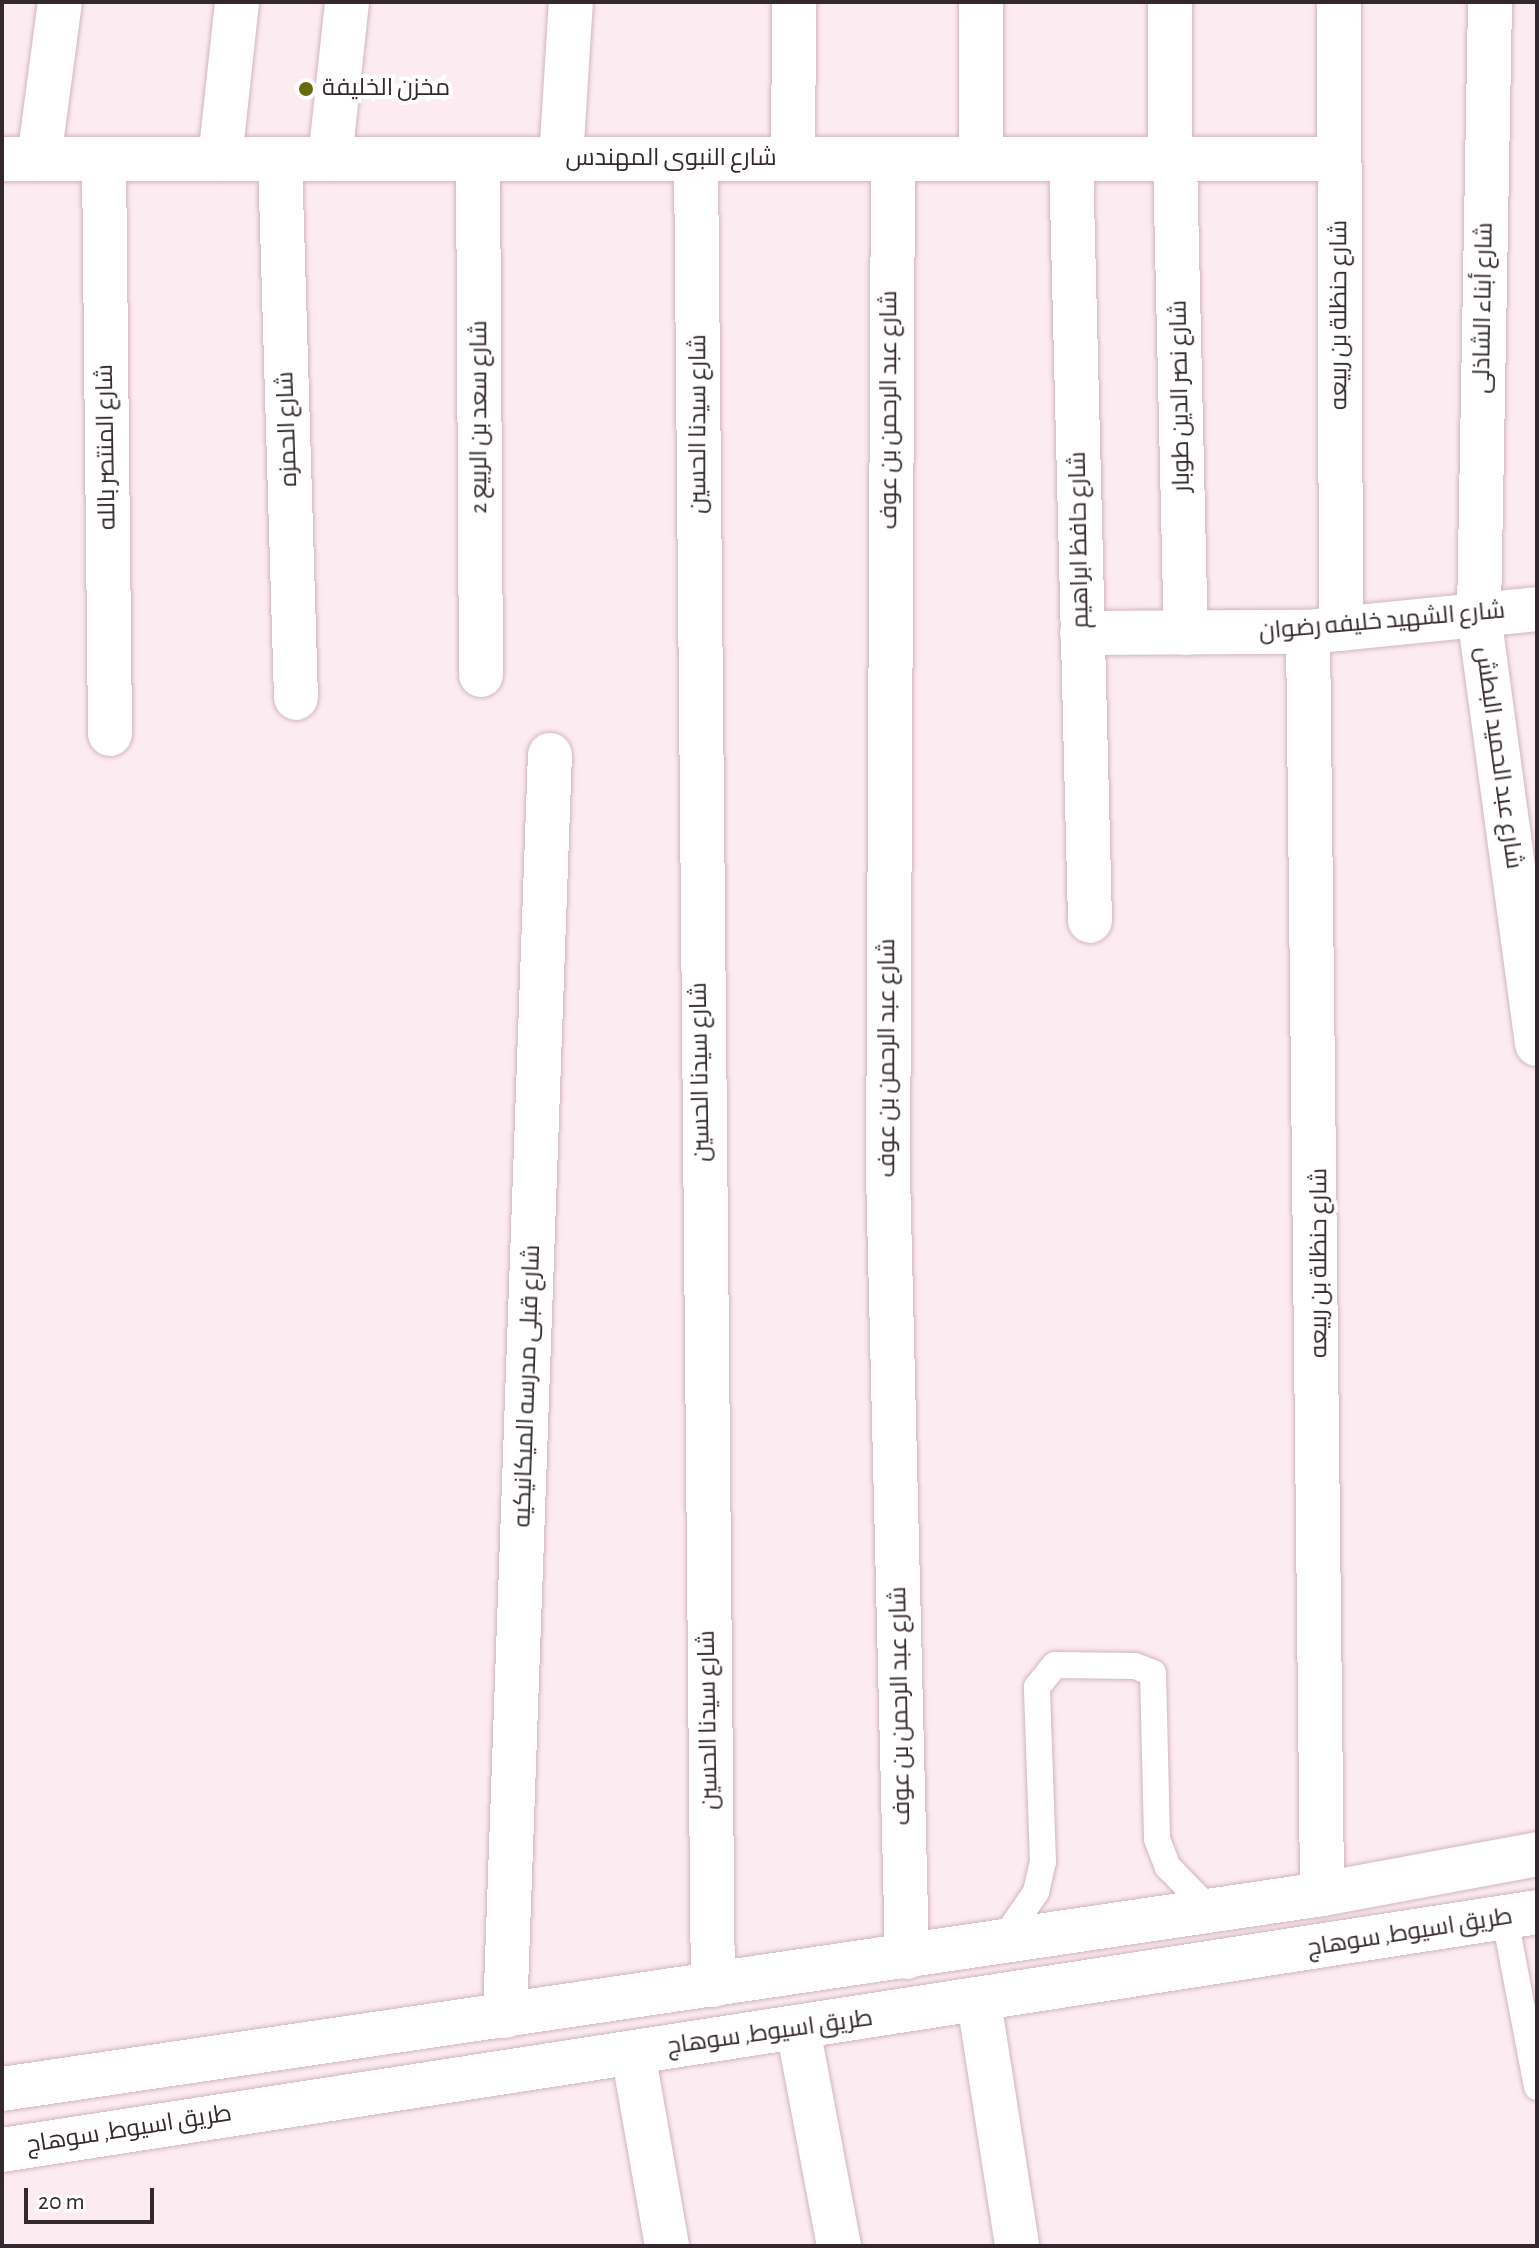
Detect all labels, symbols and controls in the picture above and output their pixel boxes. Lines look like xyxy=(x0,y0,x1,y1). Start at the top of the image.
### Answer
place label: مخزن الخليفة xyxy=(322,75,450,103)
marker: مخزن الخليفة xyxy=(297,80,315,98)
street label: شارع النبوى المهندس xyxy=(565,145,777,173)
street label: شارع حنظلة بن ربيعه xyxy=(1326,220,1354,410)
street label: شارع أبناء الشاذلى xyxy=(1468,222,1500,394)
street label: شارع عبد الرحمن بن عوف xyxy=(876,290,904,530)
street label: شارع نصر الدين طوبار xyxy=(1165,300,1197,492)
street label: شارع سعد بن الربيع 2 xyxy=(466,320,494,514)
street label: شارع سيدنا الحسين xyxy=(685,334,713,514)
street label: شارع المنتصر بالله xyxy=(91,364,123,530)
street label: شارع الحمزه xyxy=(272,371,304,487)
street label: شارع حافظ ابراهيم xyxy=(1064,451,1096,629)
street label: شارع الشهيد خليفه رضوان xyxy=(1258,597,1506,647)
street label: شارع عبد الحميد البطش xyxy=(1468,645,1528,871)
street label: شارع عبد الرحمن بن عوف xyxy=(874,938,902,1178)
street label: شارع سيدنا الحسين xyxy=(685,982,717,1162)
street label: شارع حنظلة بن ربيعه xyxy=(1306,1168,1334,1358)
street label: شارع قبلى مدرسه الميكانيكيه xyxy=(509,1244,547,1528)
street label: شارع عبد الرحمن بن عوف xyxy=(885,1586,917,1826)
street label: شارع سيدنا الحسين xyxy=(693,1630,725,1810)
street label: طريق اسيوط, سوهاج xyxy=(1305,1903,1515,1963)
street label: طريق اسيوط, سوهاج xyxy=(665,2004,875,2062)
street label: طريق اسيوط, سوهاج xyxy=(24,2100,234,2160)
scale bar xyxy=(28,2172,158,2222)
text: 20 m xyxy=(38,2190,85,2214)

